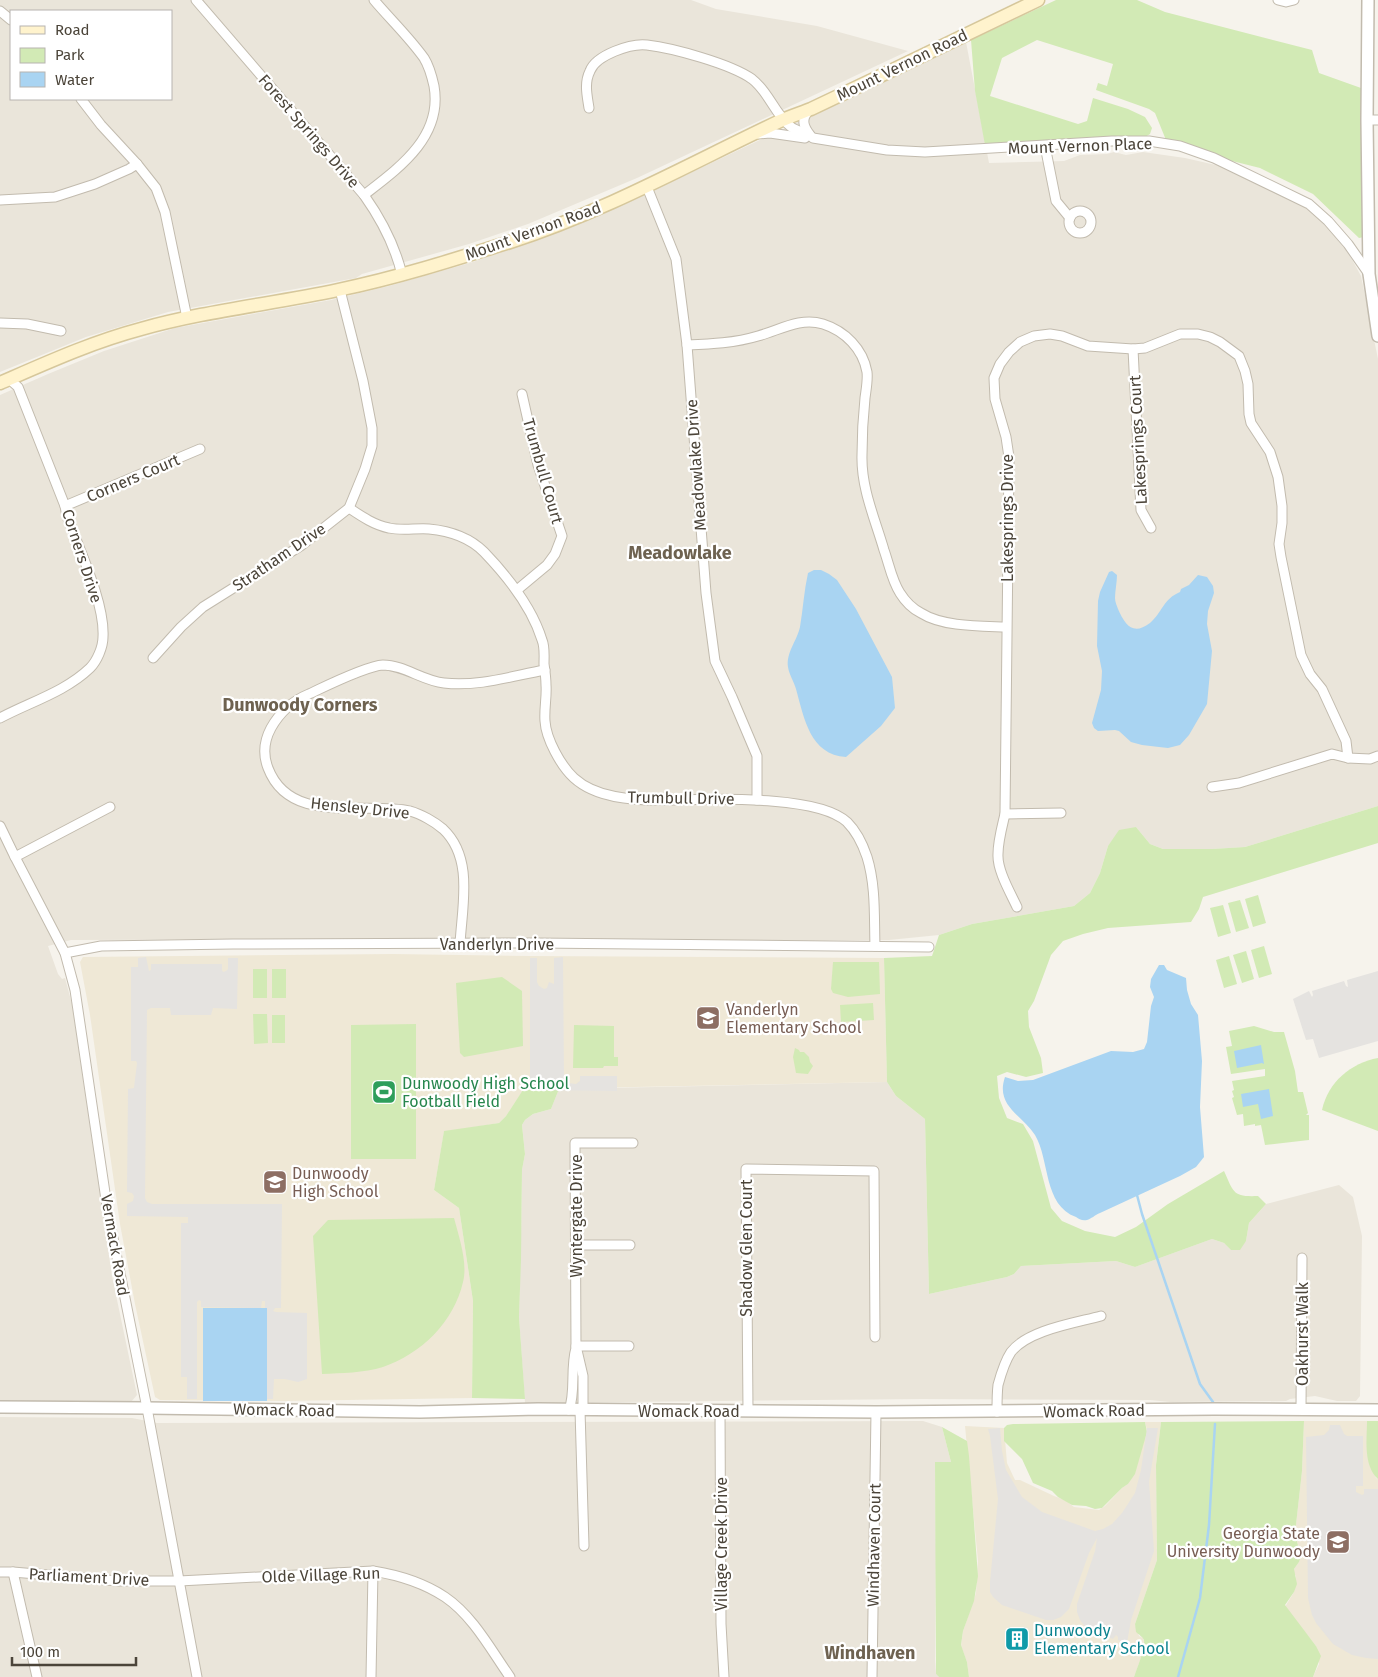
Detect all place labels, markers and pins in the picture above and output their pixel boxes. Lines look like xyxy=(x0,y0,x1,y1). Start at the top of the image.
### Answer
place label: Vanderlyn Elementary School xyxy=(726,1000,862,1037)
school or university icon: Vanderlyn Elementary School xyxy=(695,1005,721,1031)
place label: Dunwoody High School Football Field xyxy=(402,1074,570,1111)
sports icon: Dunwoody High School Football Field xyxy=(371,1079,397,1105)
place label: Dunwoody High School xyxy=(292,1164,379,1201)
school or university icon: Dunwoody High School xyxy=(262,1169,288,1195)
place label: Georgia State University Dunwoody xyxy=(1167,1524,1320,1561)
school or university icon: Georgia State University Dunwoody xyxy=(1325,1529,1351,1555)
place label: Dunwoody Elementary School xyxy=(1034,1621,1170,1658)
building icon: Dunwoody Elementary School xyxy=(1004,1626,1030,1652)

